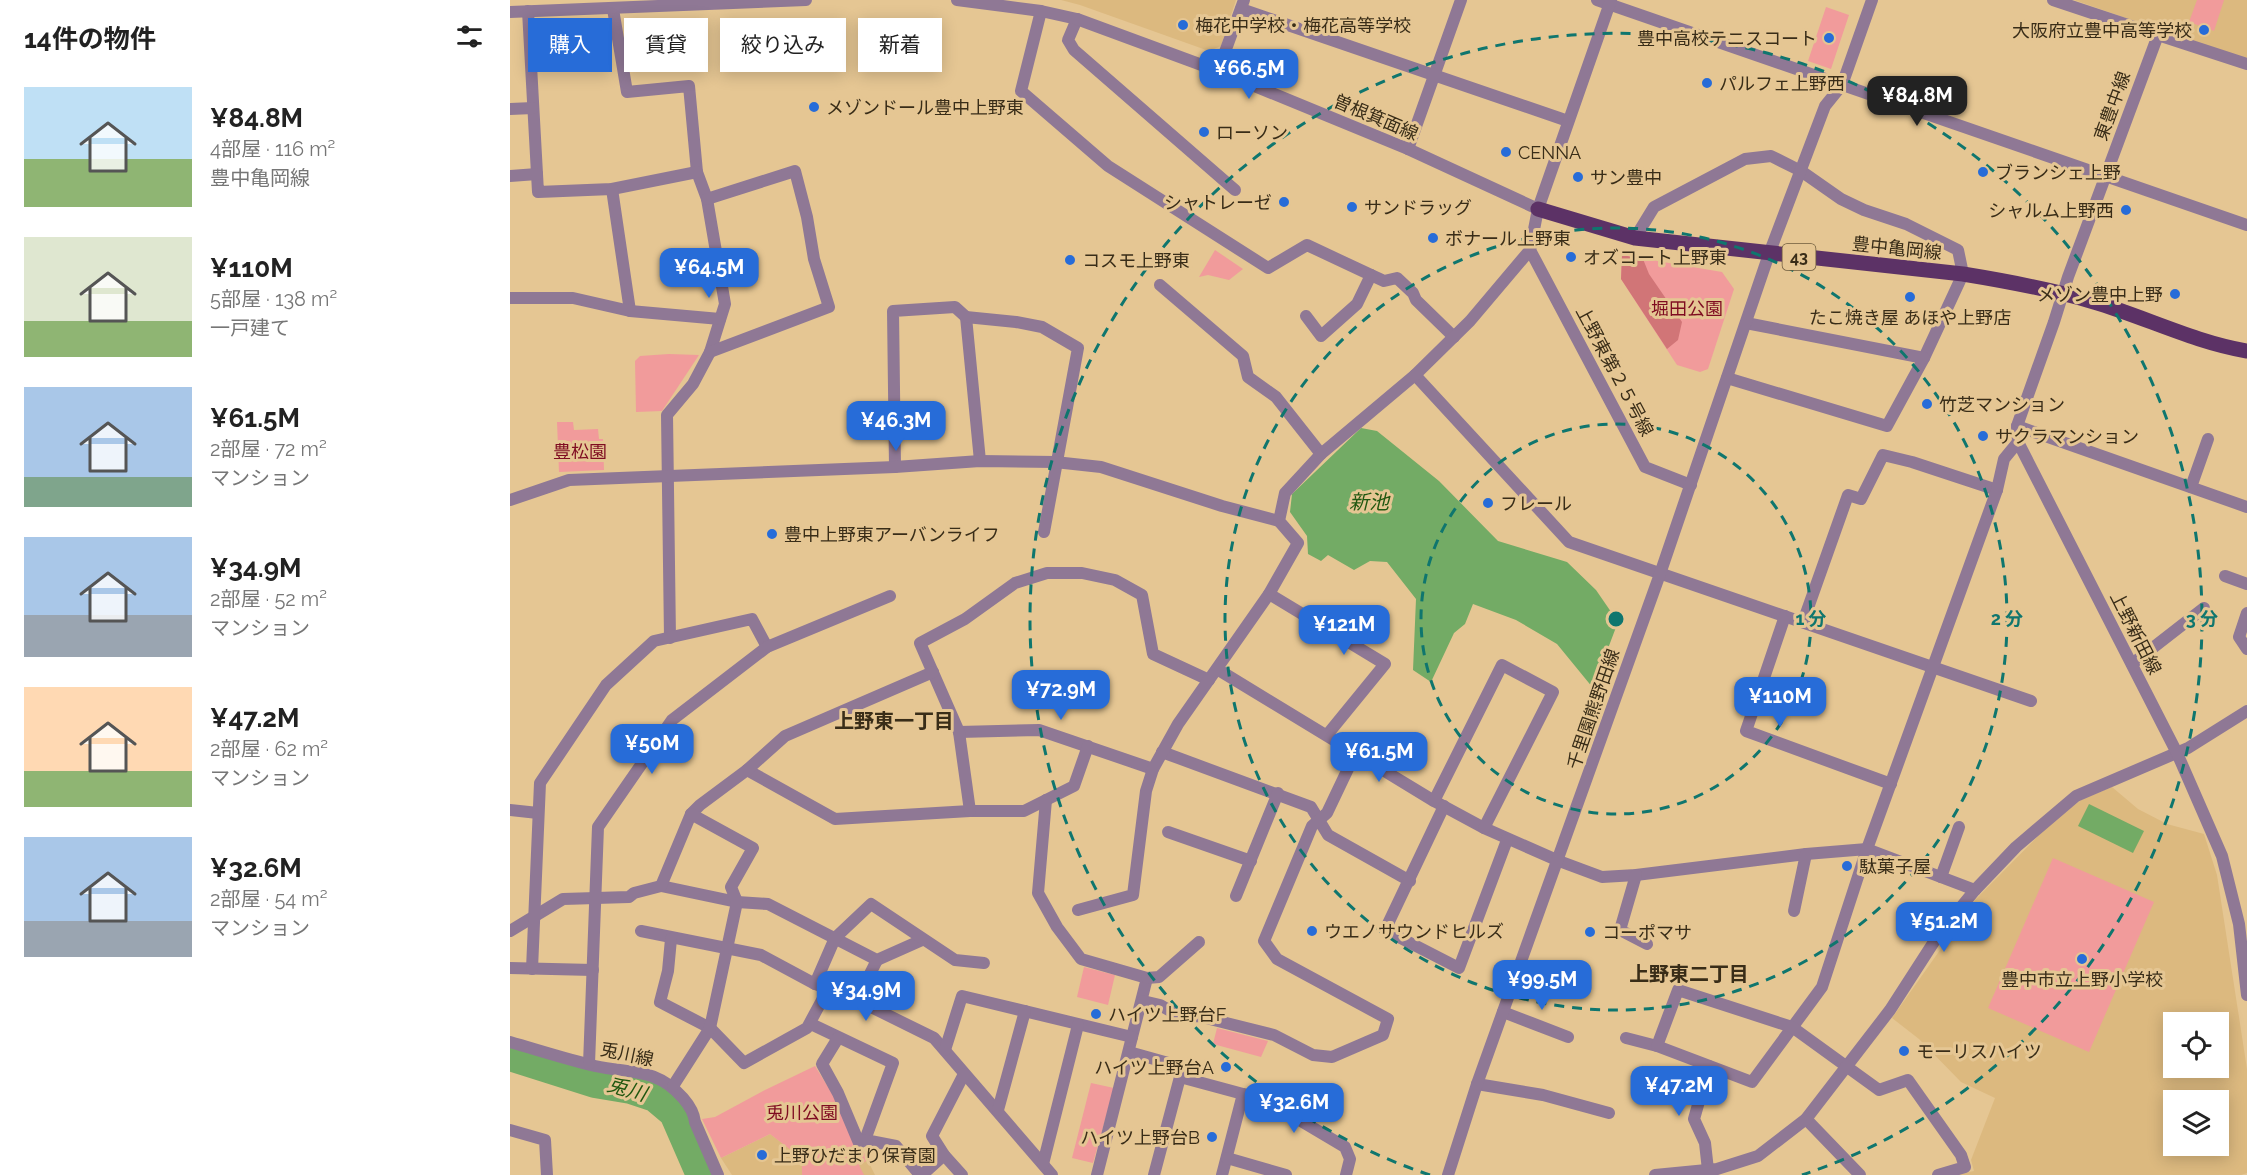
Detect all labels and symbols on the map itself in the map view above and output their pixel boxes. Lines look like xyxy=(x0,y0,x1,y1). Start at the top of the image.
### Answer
place label: 梅花中学校・梅花高等学校 xyxy=(1195,15,1411,36)
marker: 梅花中学校・梅花高等学校 xyxy=(1176,18,1190,32)
place label: 大阪府立豊中高等学校 xyxy=(2012,20,2192,41)
marker: 大阪府立豊中高等学校 xyxy=(2197,23,2211,37)
place label: 豊中高校テニスコート xyxy=(1637,28,1817,49)
marker: 豊中高校テニスコート xyxy=(1822,31,1836,45)
pin: ¥66.5M xyxy=(1200,49,1298,100)
street label: 東豊中線 xyxy=(2090,69,2134,143)
place label: パルフェ上野西 xyxy=(1719,73,1845,94)
marker: パルフェ上野西 xyxy=(1700,76,1714,90)
pin: ¥84.8M xyxy=(1868,76,1966,127)
street label: 曽根箕面線 xyxy=(1330,90,1422,144)
place label: メゾンドール豊中上野東 xyxy=(826,97,1024,118)
marker: メゾンドール豊中上野東 xyxy=(807,100,821,114)
place label: ローソン xyxy=(1216,122,1288,143)
marker: ローソン xyxy=(1197,125,1211,139)
place label: CENNA xyxy=(1518,142,1581,163)
marker: CENNA xyxy=(1499,145,1513,159)
place label: ブランシェ上野 xyxy=(1995,162,2121,183)
marker: ブランシェ上野 xyxy=(1976,165,1990,179)
place label: サン豊中 xyxy=(1590,167,1662,188)
marker: サン豊中 xyxy=(1571,170,1585,184)
place label: シャトレーゼ xyxy=(1164,192,1272,213)
marker: シャトレーゼ xyxy=(1277,195,1291,209)
place label: サンドラッグ xyxy=(1364,197,1472,218)
marker: サンドラッグ xyxy=(1345,200,1359,214)
place label: シャルム上野西 xyxy=(1988,200,2114,221)
marker: シャルム上野西 xyxy=(2119,203,2133,217)
place label: ボナール上野東 xyxy=(1445,228,1571,249)
marker: ボナール上野東 xyxy=(1426,231,1440,245)
street label: 豊中亀岡線 xyxy=(1851,233,1943,263)
road number: 43 xyxy=(1782,244,1816,270)
place label: オズコート上野東 xyxy=(1583,247,1727,268)
pin: ¥64.5M xyxy=(660,248,758,299)
place label: コスモ上野東 xyxy=(1082,250,1190,271)
marker: オズコート上野東 xyxy=(1564,250,1578,264)
marker: コスモ上野東 xyxy=(1063,253,1077,267)
place label: メゾン豊中上野 xyxy=(2037,284,2163,305)
marker: メゾン豊中上野 xyxy=(2168,287,2182,301)
marker: たこ焼き屋 あほや上野店 xyxy=(1903,290,1917,304)
park label: 堀田公園 xyxy=(1651,298,1723,319)
street label: 上野東第２５号線 xyxy=(1572,302,1658,440)
place label: たこ焼き屋 あほや上野店 xyxy=(1809,307,2011,328)
place label: 竹芝マンション xyxy=(1939,394,2065,415)
marker: 竹芝マンション xyxy=(1920,397,1934,411)
pin: ¥46.3M xyxy=(847,401,945,452)
place label: サクラマンション xyxy=(1995,426,2139,447)
marker: サクラマンション xyxy=(1976,429,1990,443)
park label: 豊松園 xyxy=(553,441,607,462)
water label: 新池 xyxy=(1349,490,1391,514)
place label: フレール xyxy=(1500,493,1572,514)
marker: フレール xyxy=(1481,496,1495,510)
place label: 豊中上野東アーバンライフ xyxy=(784,524,1000,545)
marker: 豊中上野東アーバンライフ xyxy=(765,527,779,541)
street label: 上野新田線 xyxy=(2106,588,2166,678)
pin: ¥121M xyxy=(1302,605,1386,656)
text: 1 分 xyxy=(1795,608,1827,629)
text: 2 分 xyxy=(1991,608,2023,629)
text: 3 分 xyxy=(2186,608,2218,629)
centre of rings xyxy=(1606,609,1626,629)
street label: 千里園熊野田線 xyxy=(1563,646,1623,772)
pin: ¥72.9M xyxy=(1012,670,1110,721)
pin: ¥110M xyxy=(1738,677,1822,728)
district label: 上野東一丁目 xyxy=(834,709,954,733)
pin: ¥50M xyxy=(616,724,688,775)
pin: ¥61.5M xyxy=(1330,732,1428,783)
place label: 駄菓子屋 xyxy=(1859,856,1931,877)
marker: 駄菓子屋 xyxy=(1840,859,1854,873)
pin: ¥51.2M xyxy=(1895,902,1993,953)
place label: ウエノサウンドヒルズ xyxy=(1324,921,1504,942)
place label: コーポマサ xyxy=(1602,922,1692,943)
marker: ウエノサウンドヒルズ xyxy=(1305,924,1319,938)
marker: コーポマサ xyxy=(1583,925,1597,939)
marker: 豊中市立上野小学校 xyxy=(2075,952,2089,966)
pin: ¥99.5M xyxy=(1493,960,1591,1011)
district label: 上野東二丁目 xyxy=(1629,962,1749,986)
place label: 豊中市立上野小学校 xyxy=(2001,969,2163,990)
pin: ¥34.9M xyxy=(817,971,915,1022)
place label: ハイツ上野台F xyxy=(1108,1004,1226,1025)
marker: ハイツ上野台F xyxy=(1089,1007,1103,1021)
street label: 兎川線 xyxy=(598,1038,656,1070)
place label: モーリスハイツ xyxy=(1916,1041,2042,1062)
marker: モーリスハイツ xyxy=(1897,1044,1911,1058)
place label: ハイツ上野台A xyxy=(1094,1057,1214,1078)
marker: ハイツ上野台A xyxy=(1219,1060,1233,1074)
pin: ¥47.2M xyxy=(1630,1066,1728,1117)
water label: 兎川 xyxy=(604,1072,651,1107)
pin: ¥32.6M xyxy=(1245,1083,1343,1134)
park label: 兎川公園 xyxy=(766,1102,838,1123)
place label: ハイツ上野台B xyxy=(1080,1127,1200,1148)
marker: ハイツ上野台B xyxy=(1205,1130,1219,1144)
place label: 上野ひだまり保育園 xyxy=(774,1145,936,1166)
marker: 上野ひだまり保育園 xyxy=(755,1148,769,1162)

